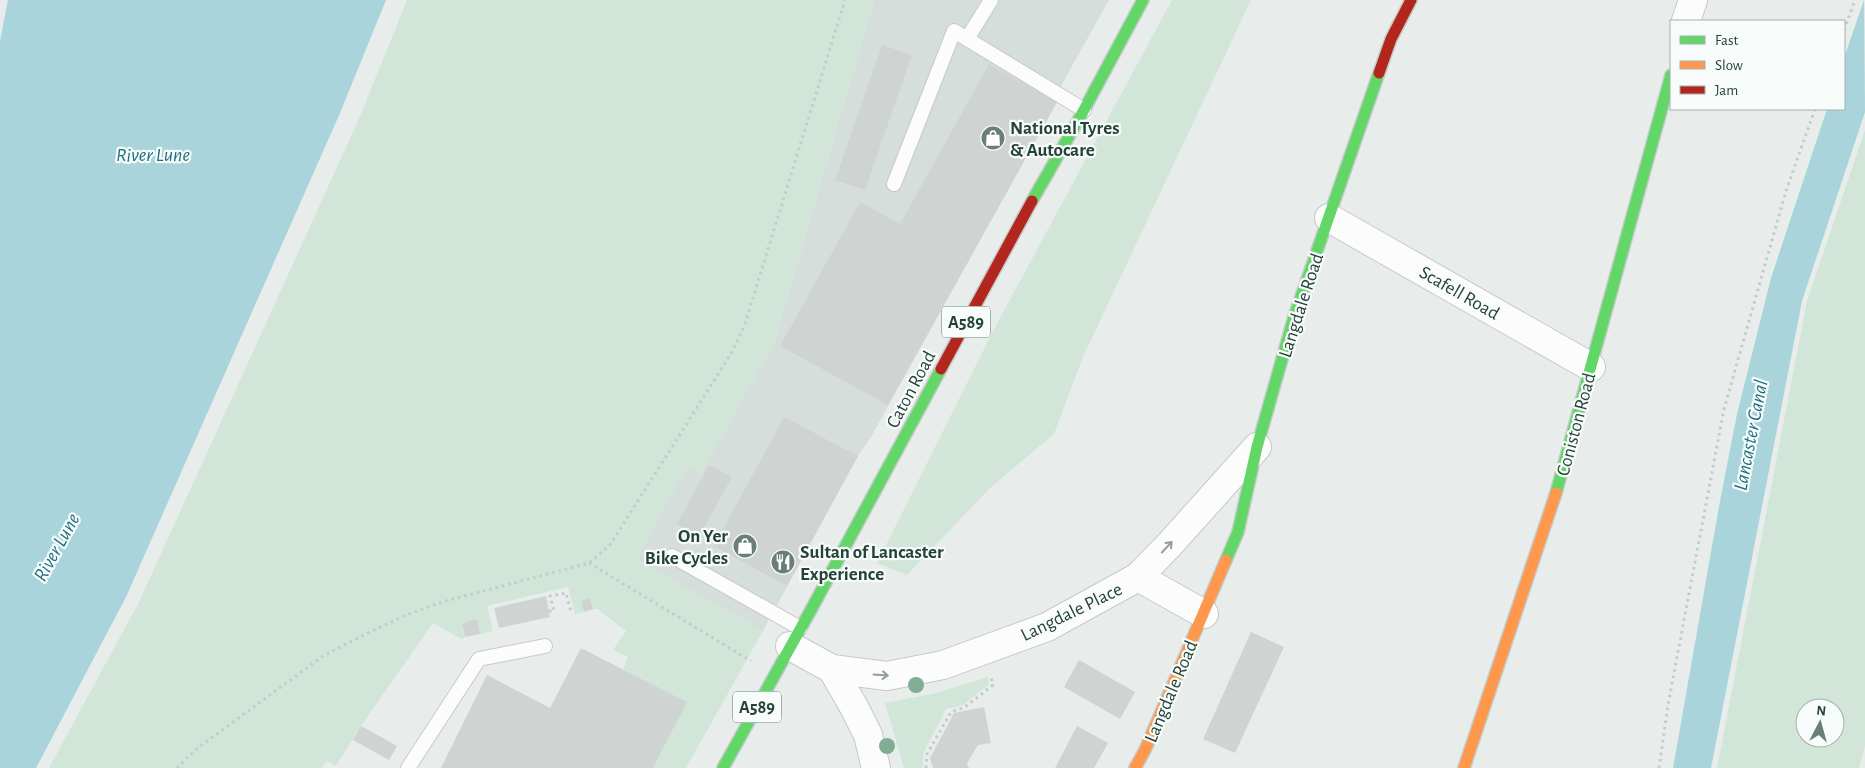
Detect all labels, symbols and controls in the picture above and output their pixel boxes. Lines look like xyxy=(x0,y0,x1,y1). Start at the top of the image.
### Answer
legend xyxy=(1670,20,1845,110)
text: Fast xyxy=(1715,33,1739,48)
text: Slow xyxy=(1715,58,1743,73)
text: Jam xyxy=(1715,83,1738,98)
place label: National Tyres & Autocare xyxy=(1010,119,1119,160)
shop icon: National Tyres & Autocare xyxy=(980,125,1006,151)
water label: River Lune xyxy=(116,145,190,165)
street label: Langdale Road xyxy=(1276,251,1327,360)
street label: Scafell Road xyxy=(1416,263,1503,324)
road number: A589 xyxy=(942,306,990,338)
street label: Caton Road xyxy=(883,348,940,431)
street label: Coniston Road xyxy=(1554,371,1599,478)
water label: Lancaster Canal xyxy=(1730,378,1772,492)
water label: River Lune xyxy=(30,510,84,585)
place label: On Yer Bike Cycles xyxy=(645,527,728,568)
shop icon: On Yer Bike Cycles xyxy=(732,533,758,559)
one-way arrow xyxy=(1161,540,1173,553)
place label: Sultan of Lancaster Experience xyxy=(800,543,944,584)
restaurant icon: Sultan of Lancaster Experience xyxy=(770,549,796,575)
street label: Langdale Place xyxy=(1018,580,1125,645)
street label: Langdale Road xyxy=(1141,638,1201,745)
one-way arrow xyxy=(872,670,888,679)
road number: A589 xyxy=(733,692,781,722)
north arrow xyxy=(1795,698,1845,748)
text: N xyxy=(1816,704,1827,719)

